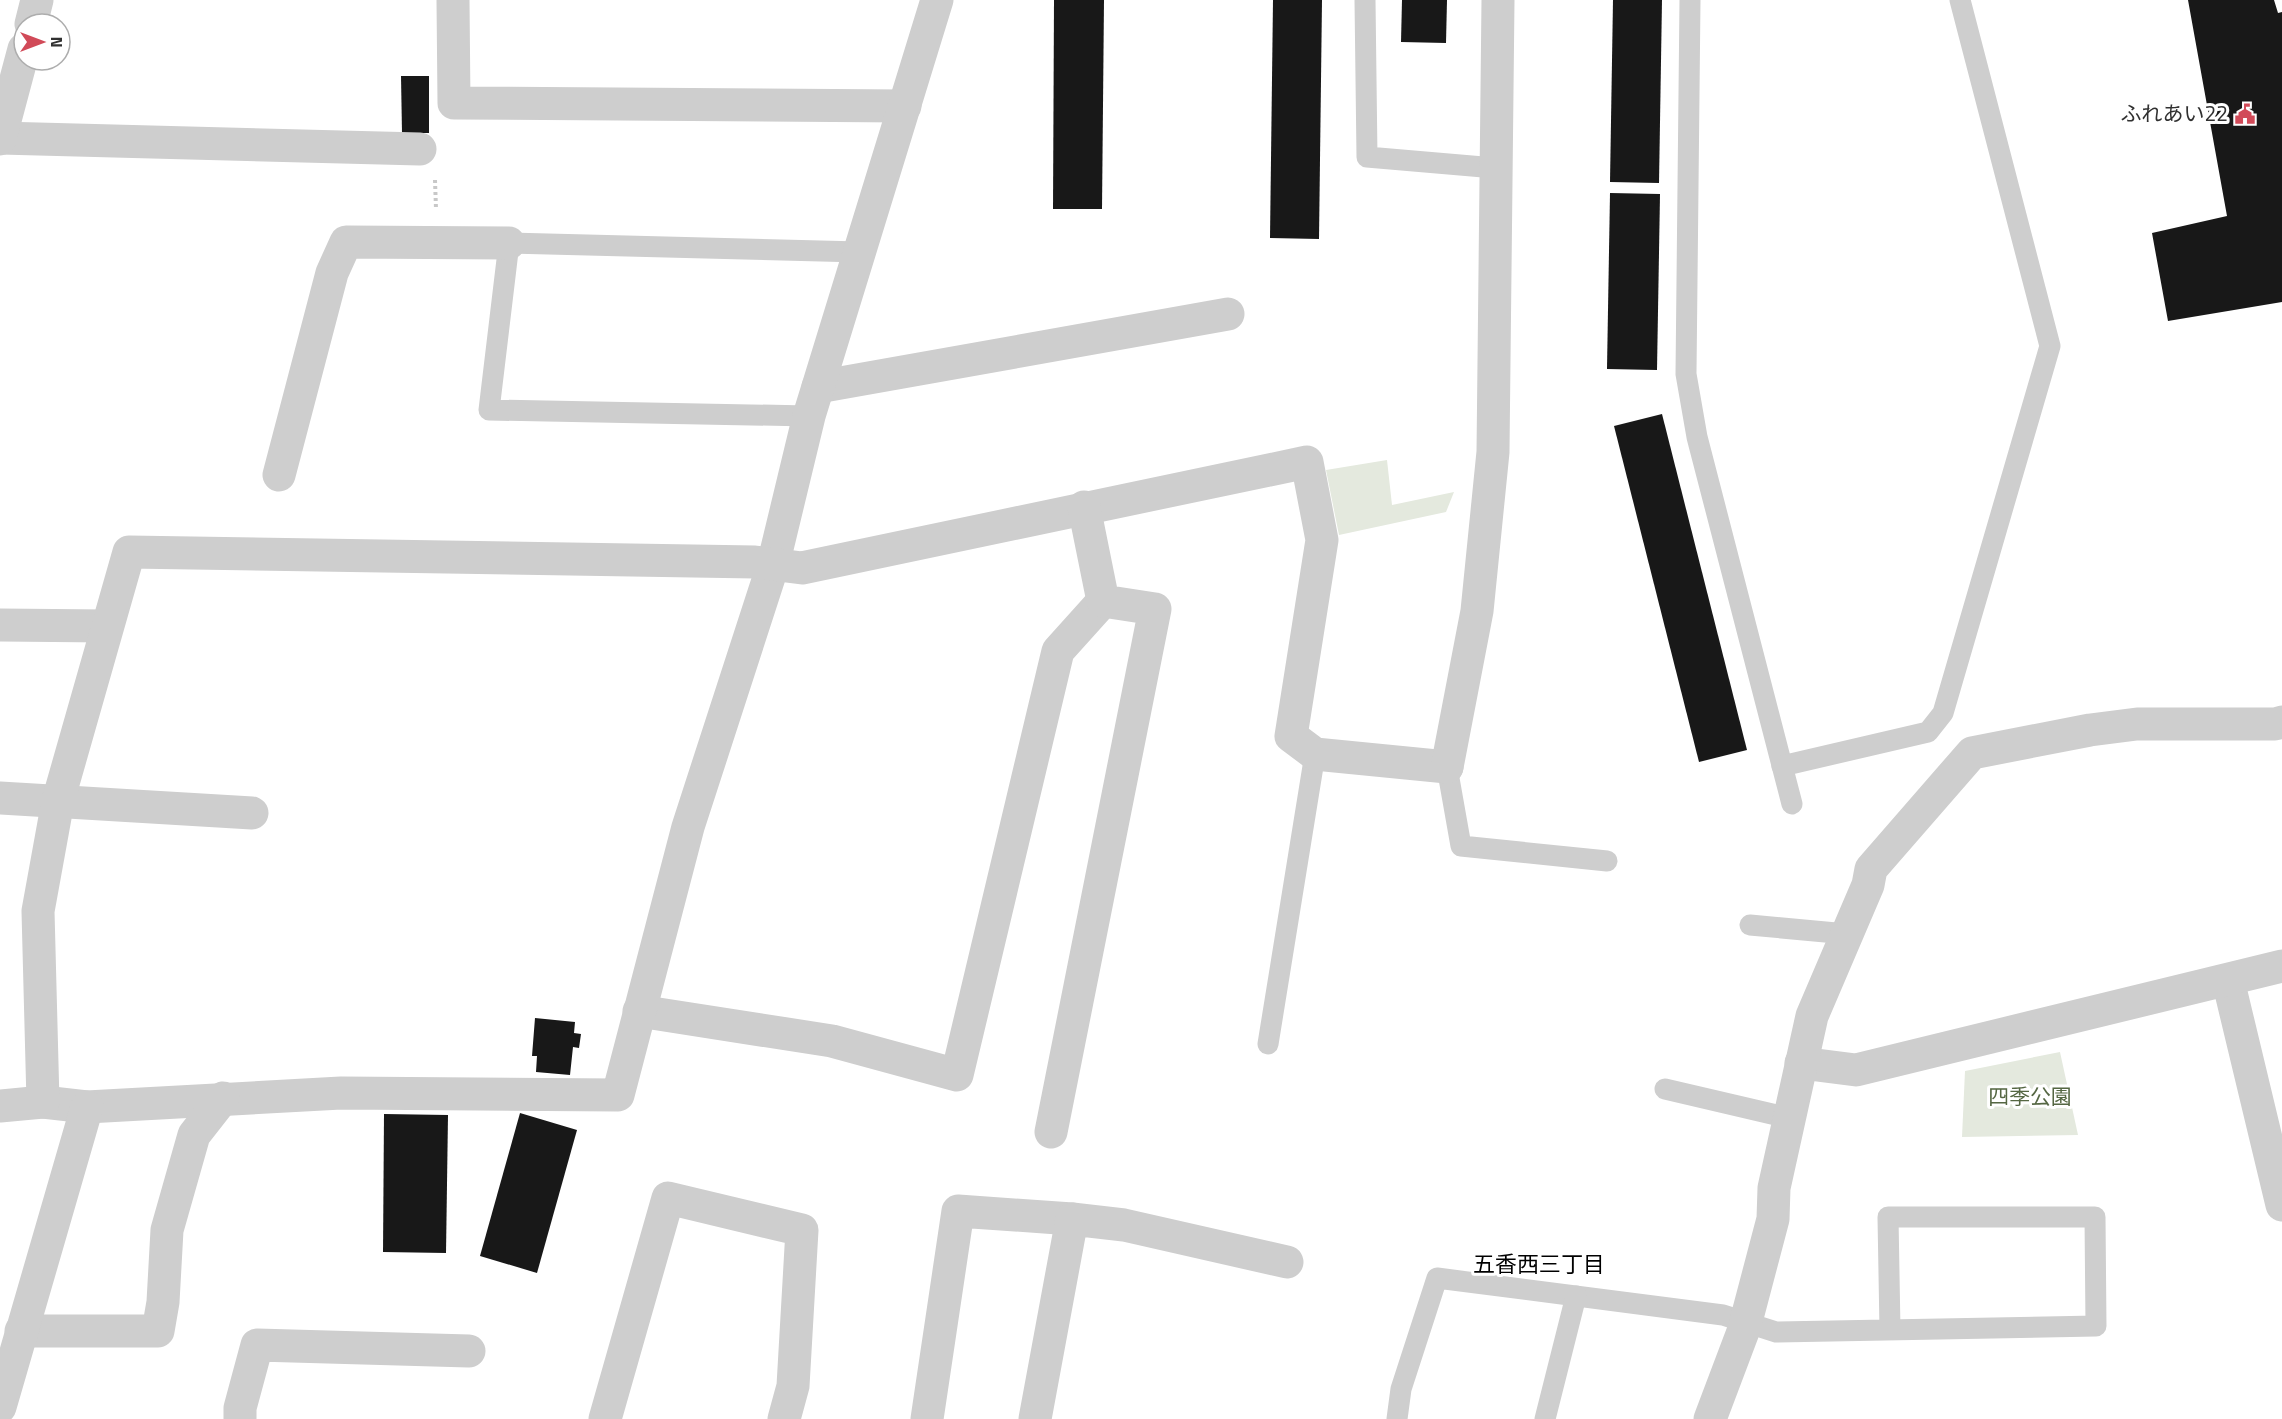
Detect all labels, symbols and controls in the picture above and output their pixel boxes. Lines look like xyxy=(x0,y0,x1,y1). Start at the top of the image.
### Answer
north arrow xyxy=(12,12,72,72)
text: N xyxy=(45,36,69,48)
place label: ふれあい22 xyxy=(2120,97,2228,129)
public building icon: ふれあい22 xyxy=(2233,102,2257,126)
park label: 四季公園 xyxy=(1988,1080,2072,1112)
district label: 五香西三丁目 xyxy=(1473,1247,1605,1281)

